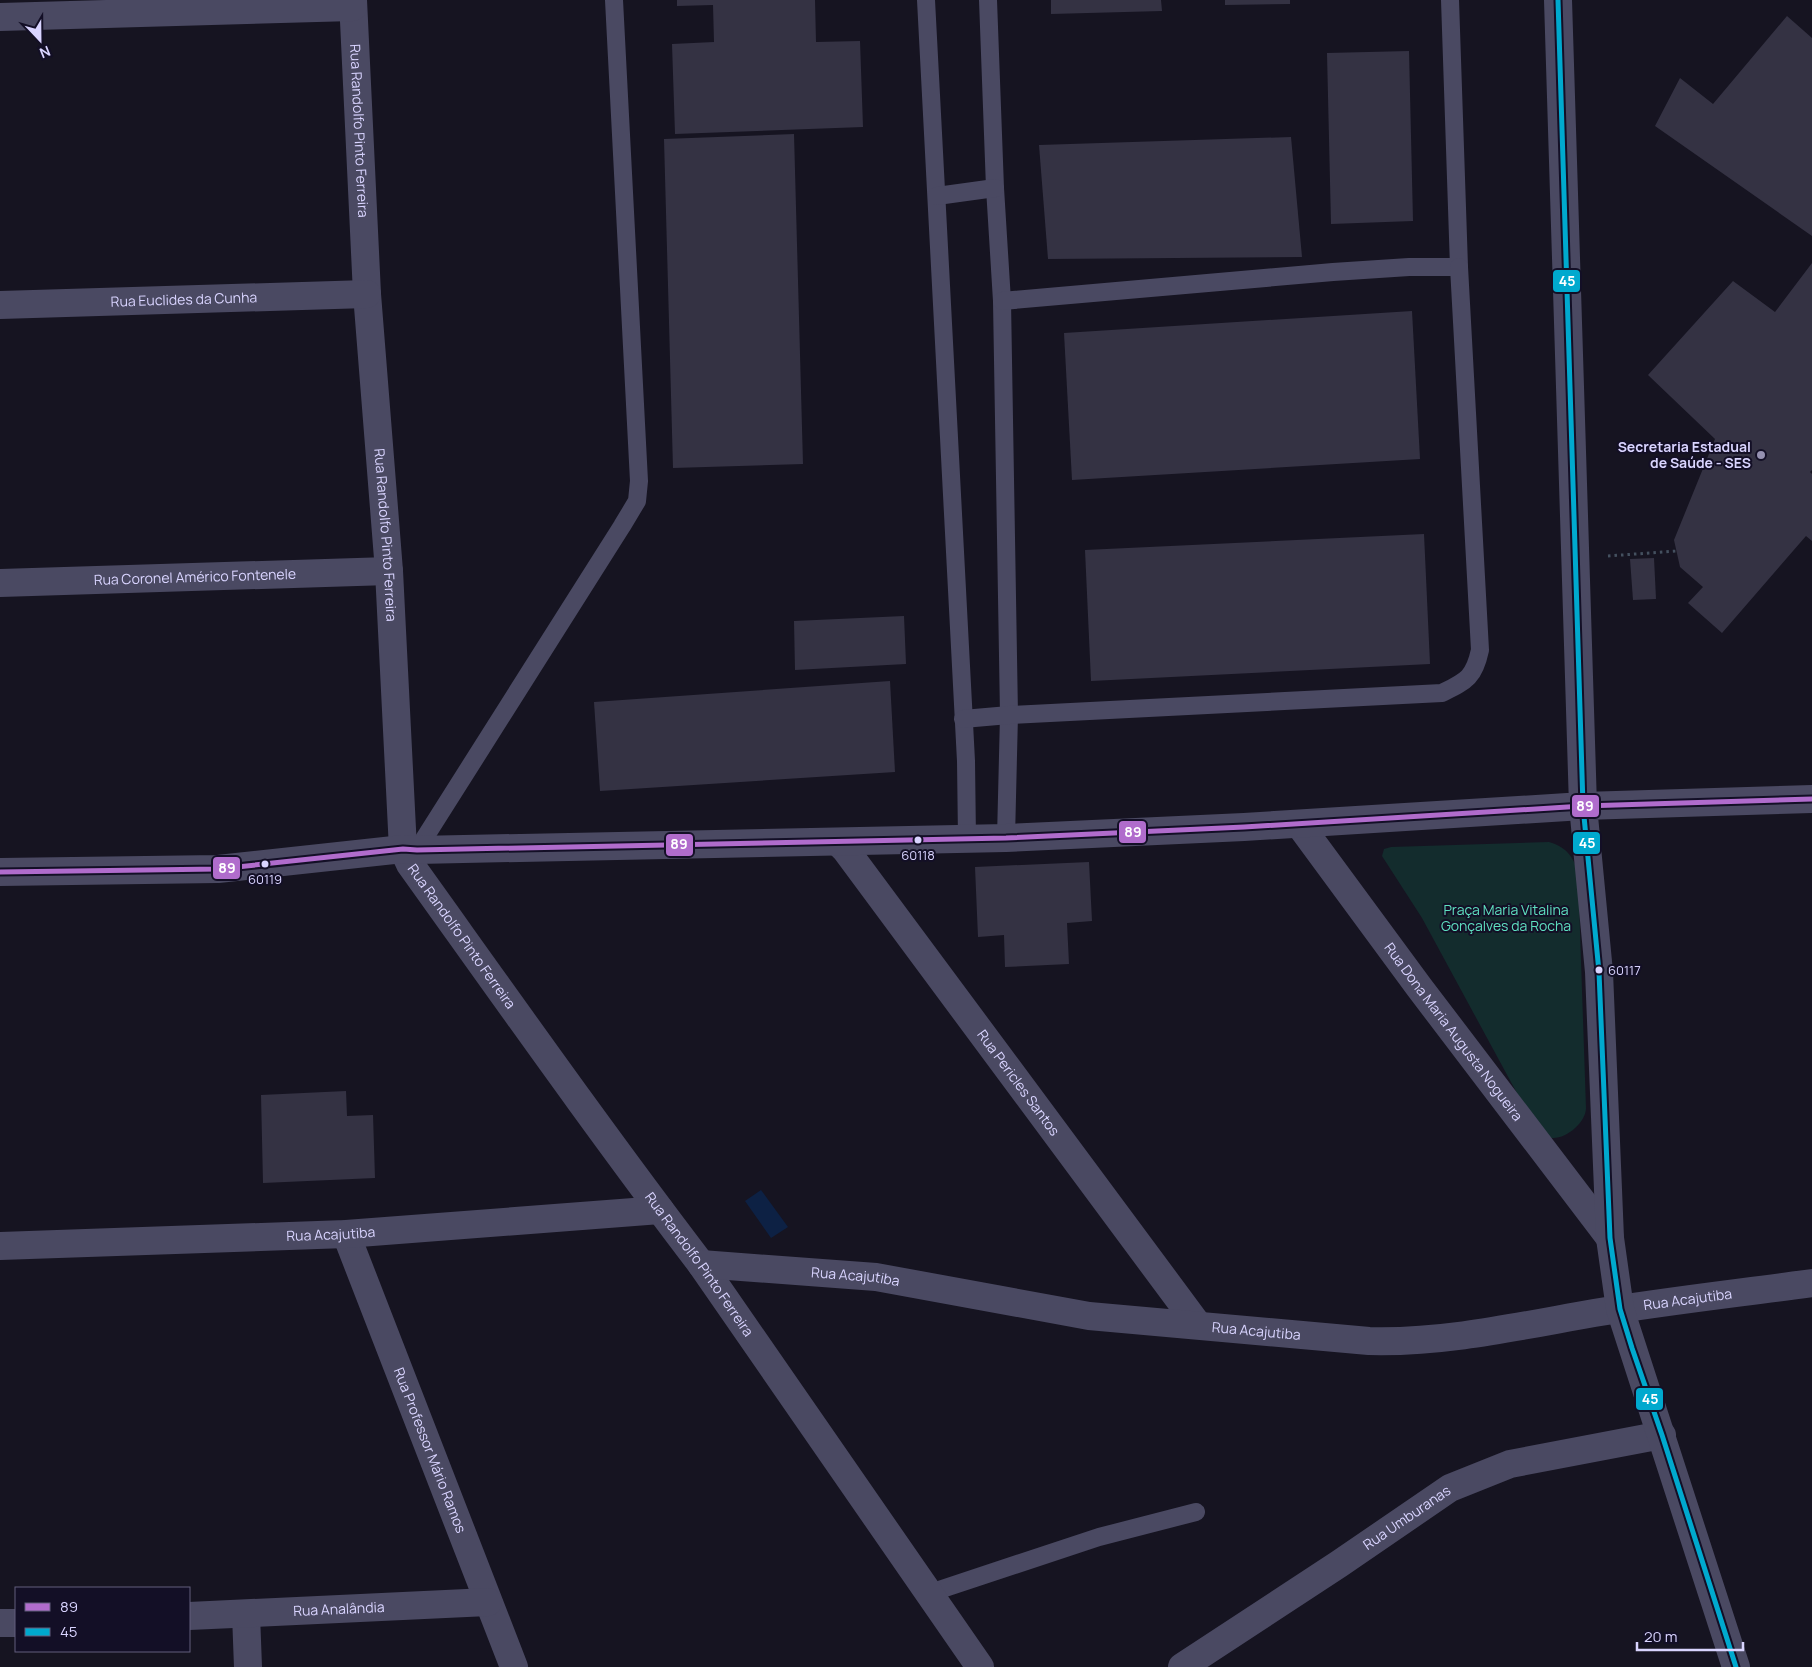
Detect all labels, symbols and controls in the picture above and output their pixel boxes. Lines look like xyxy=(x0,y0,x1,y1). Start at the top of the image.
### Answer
north arrow xyxy=(15,15,65,65)
text: N xyxy=(37,42,53,63)
street label: Rua Randolfo Pinto Ferreira xyxy=(346,44,373,218)
line badge: 45 xyxy=(1552,269,1581,293)
text: 45 xyxy=(1559,271,1575,290)
street label: Rua Euclides da Cunha xyxy=(110,287,257,311)
place label: Secretaria Estadual de Saúde - SES xyxy=(1618,437,1751,472)
street label: Rua Randolfo Pinto Ferreira xyxy=(370,447,402,622)
marker: Secretaria Estadual de Saúde - SES xyxy=(1755,449,1767,461)
street label: Rua Coronel Américo Fontenele xyxy=(93,564,296,589)
line badge: 89 xyxy=(1571,794,1600,818)
text: 89 xyxy=(1576,796,1594,815)
line badge: 89 xyxy=(1118,820,1147,844)
text: 89 xyxy=(1124,822,1142,841)
line badge: 45 xyxy=(1572,831,1601,855)
line badge: 89 xyxy=(665,833,694,857)
text: 45 xyxy=(1579,833,1595,852)
text: 89 xyxy=(670,834,688,853)
marker: 60118 xyxy=(913,835,923,845)
place label: 60118 xyxy=(901,846,935,864)
line badge: 89 xyxy=(212,856,241,880)
text: 89 xyxy=(218,858,236,877)
marker: 60119 xyxy=(260,859,270,869)
street label: Rua Randolfo Pinto Ferreira xyxy=(404,860,520,1012)
place label: 60119 xyxy=(248,870,282,888)
park label: Praça Maria Vitalina Gonçalves da Rocha xyxy=(1441,900,1571,935)
street label: Rua Dona Maria Augusta Nogueira xyxy=(1380,939,1527,1125)
place label: 60117 xyxy=(1608,961,1641,979)
marker: 60117 xyxy=(1594,965,1604,975)
street label: Rua Pericles Santos xyxy=(973,1026,1064,1139)
street label: Rua Randolfo Pinto Ferreira xyxy=(641,1188,758,1340)
street label: Rua Acajutiba xyxy=(286,1222,376,1245)
street label: Rua Acajutiba xyxy=(811,1262,901,1290)
street label: Rua Acajutiba xyxy=(1642,1284,1733,1314)
street label: Rua Acajutiba xyxy=(1211,1317,1301,1344)
street label: Rua Professor Mário Ramos xyxy=(390,1365,471,1536)
line badge: 45 xyxy=(1635,1387,1664,1411)
text: 45 xyxy=(1642,1389,1658,1408)
street label: Rua Umburanas xyxy=(1359,1480,1454,1554)
legend xyxy=(15,1587,190,1652)
text: 89 xyxy=(60,1596,78,1617)
street label: Rua Analândia xyxy=(293,1597,385,1620)
scale bar xyxy=(1637,1620,1743,1652)
text: 45 xyxy=(60,1621,78,1642)
text: 20 m xyxy=(1644,1626,1677,1647)

